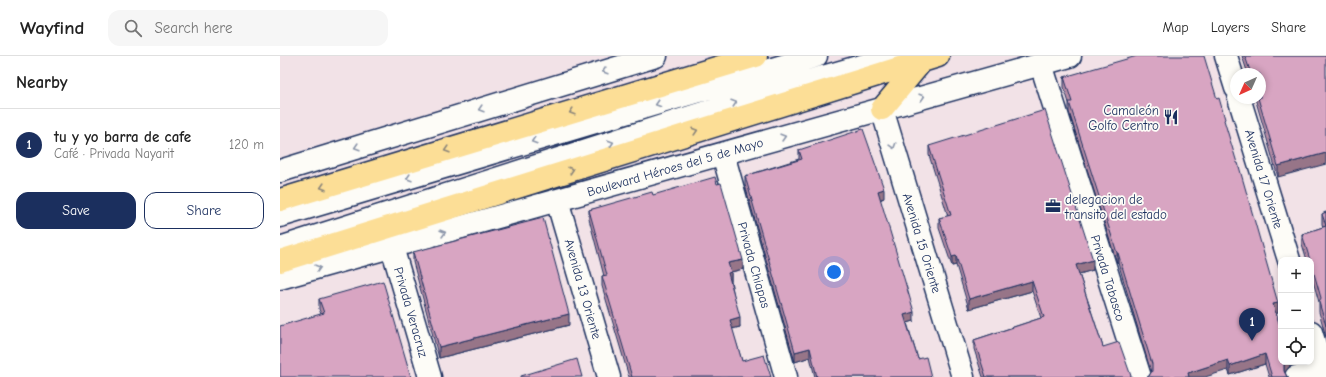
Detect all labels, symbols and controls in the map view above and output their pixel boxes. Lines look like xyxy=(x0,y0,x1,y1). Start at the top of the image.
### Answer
search box xyxy=(108,10,388,46)
text: Wayfind xyxy=(20,17,84,39)
icon: search xyxy=(122,17,144,39)
text: Search here xyxy=(154,19,233,37)
text: Map xyxy=(1162,19,1189,36)
text: Layers xyxy=(1211,19,1249,36)
text: Share xyxy=(1271,19,1306,36)
one-way arrow xyxy=(602,66,609,75)
north arrow xyxy=(1230,68,1266,104)
text: Nearby xyxy=(16,73,67,92)
one-way arrow xyxy=(919,94,925,102)
one-way arrow xyxy=(655,99,662,108)
one-way arrow xyxy=(731,99,738,108)
place label: Camaleón Golfo Centro xyxy=(1088,103,1159,133)
one-way arrow xyxy=(478,104,485,113)
one-way arrow xyxy=(568,107,575,116)
restaurant icon: Camaleón Golfo Centro xyxy=(1162,108,1180,126)
one-way arrow xyxy=(692,127,699,136)
text: tu y yo barra de cafe xyxy=(54,128,191,146)
street label: Avenida 17 Oriente xyxy=(1242,128,1286,231)
one-way arrow xyxy=(780,133,787,142)
street label: Boulevard Héroes del 5 de Mayo xyxy=(585,135,765,199)
one-way arrow xyxy=(530,136,537,145)
text: 1 xyxy=(26,137,32,152)
text: 120 m xyxy=(229,137,264,152)
one-way arrow xyxy=(607,139,614,147)
one-way arrow xyxy=(353,142,360,151)
one-way arrow xyxy=(888,142,897,149)
one-way arrow xyxy=(444,145,451,154)
text: Café · Privada Nayarit xyxy=(54,146,174,161)
one-way arrow xyxy=(568,166,575,175)
one-way arrow xyxy=(406,173,413,182)
one-way arrow xyxy=(320,182,327,191)
street label: Avenida 15 Oriente xyxy=(900,191,944,295)
button: Save xyxy=(16,192,136,229)
button: Share xyxy=(144,192,264,229)
place label: delegacion de transito del estado xyxy=(1064,192,1167,222)
office icon: delegacion de transito del estado xyxy=(1044,197,1062,215)
street label: Privada Chiapas xyxy=(735,220,773,310)
one-way arrow xyxy=(439,229,446,237)
street label: Privada Tabasco xyxy=(1088,233,1128,323)
street label: Avenida 13 Oriente xyxy=(562,237,605,341)
map controls xyxy=(1278,257,1314,365)
button: + xyxy=(1278,257,1314,293)
your location xyxy=(824,262,844,282)
one-way arrow xyxy=(314,264,321,273)
street label: Privada Veracruz xyxy=(391,265,431,359)
button: − xyxy=(1278,293,1314,329)
pin: 1 xyxy=(1239,308,1265,341)
button: locate xyxy=(1278,329,1314,365)

